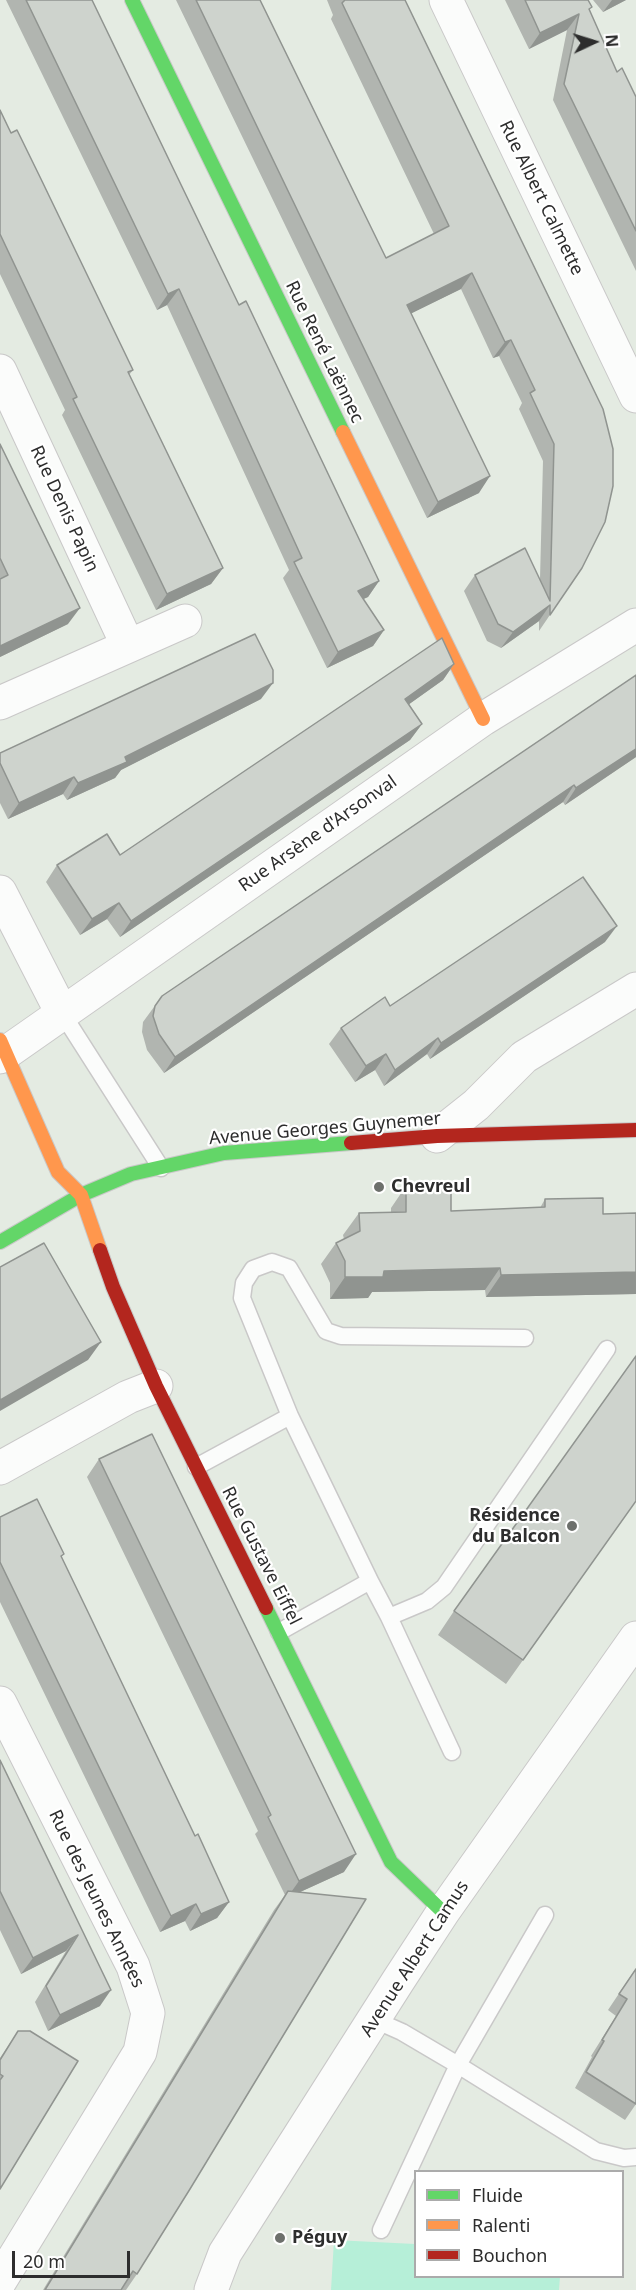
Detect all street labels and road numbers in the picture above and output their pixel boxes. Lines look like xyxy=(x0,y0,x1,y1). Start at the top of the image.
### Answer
street label: Rue Albert Calmette xyxy=(494,117,588,279)
street label: Rue René Laënnec xyxy=(280,278,368,426)
street label: Rue Denis Papin xyxy=(25,442,103,576)
street label: Rue Arsène d'Arsonval xyxy=(235,771,401,897)
street label: Avenue Georges Guynemer xyxy=(208,1108,442,1150)
street label: Rue Gustave Eiffel xyxy=(217,1483,305,1629)
street label: Rue des Jeunes Années xyxy=(44,1807,148,1991)
street label: Avenue Albert Camus xyxy=(356,1877,474,2041)

